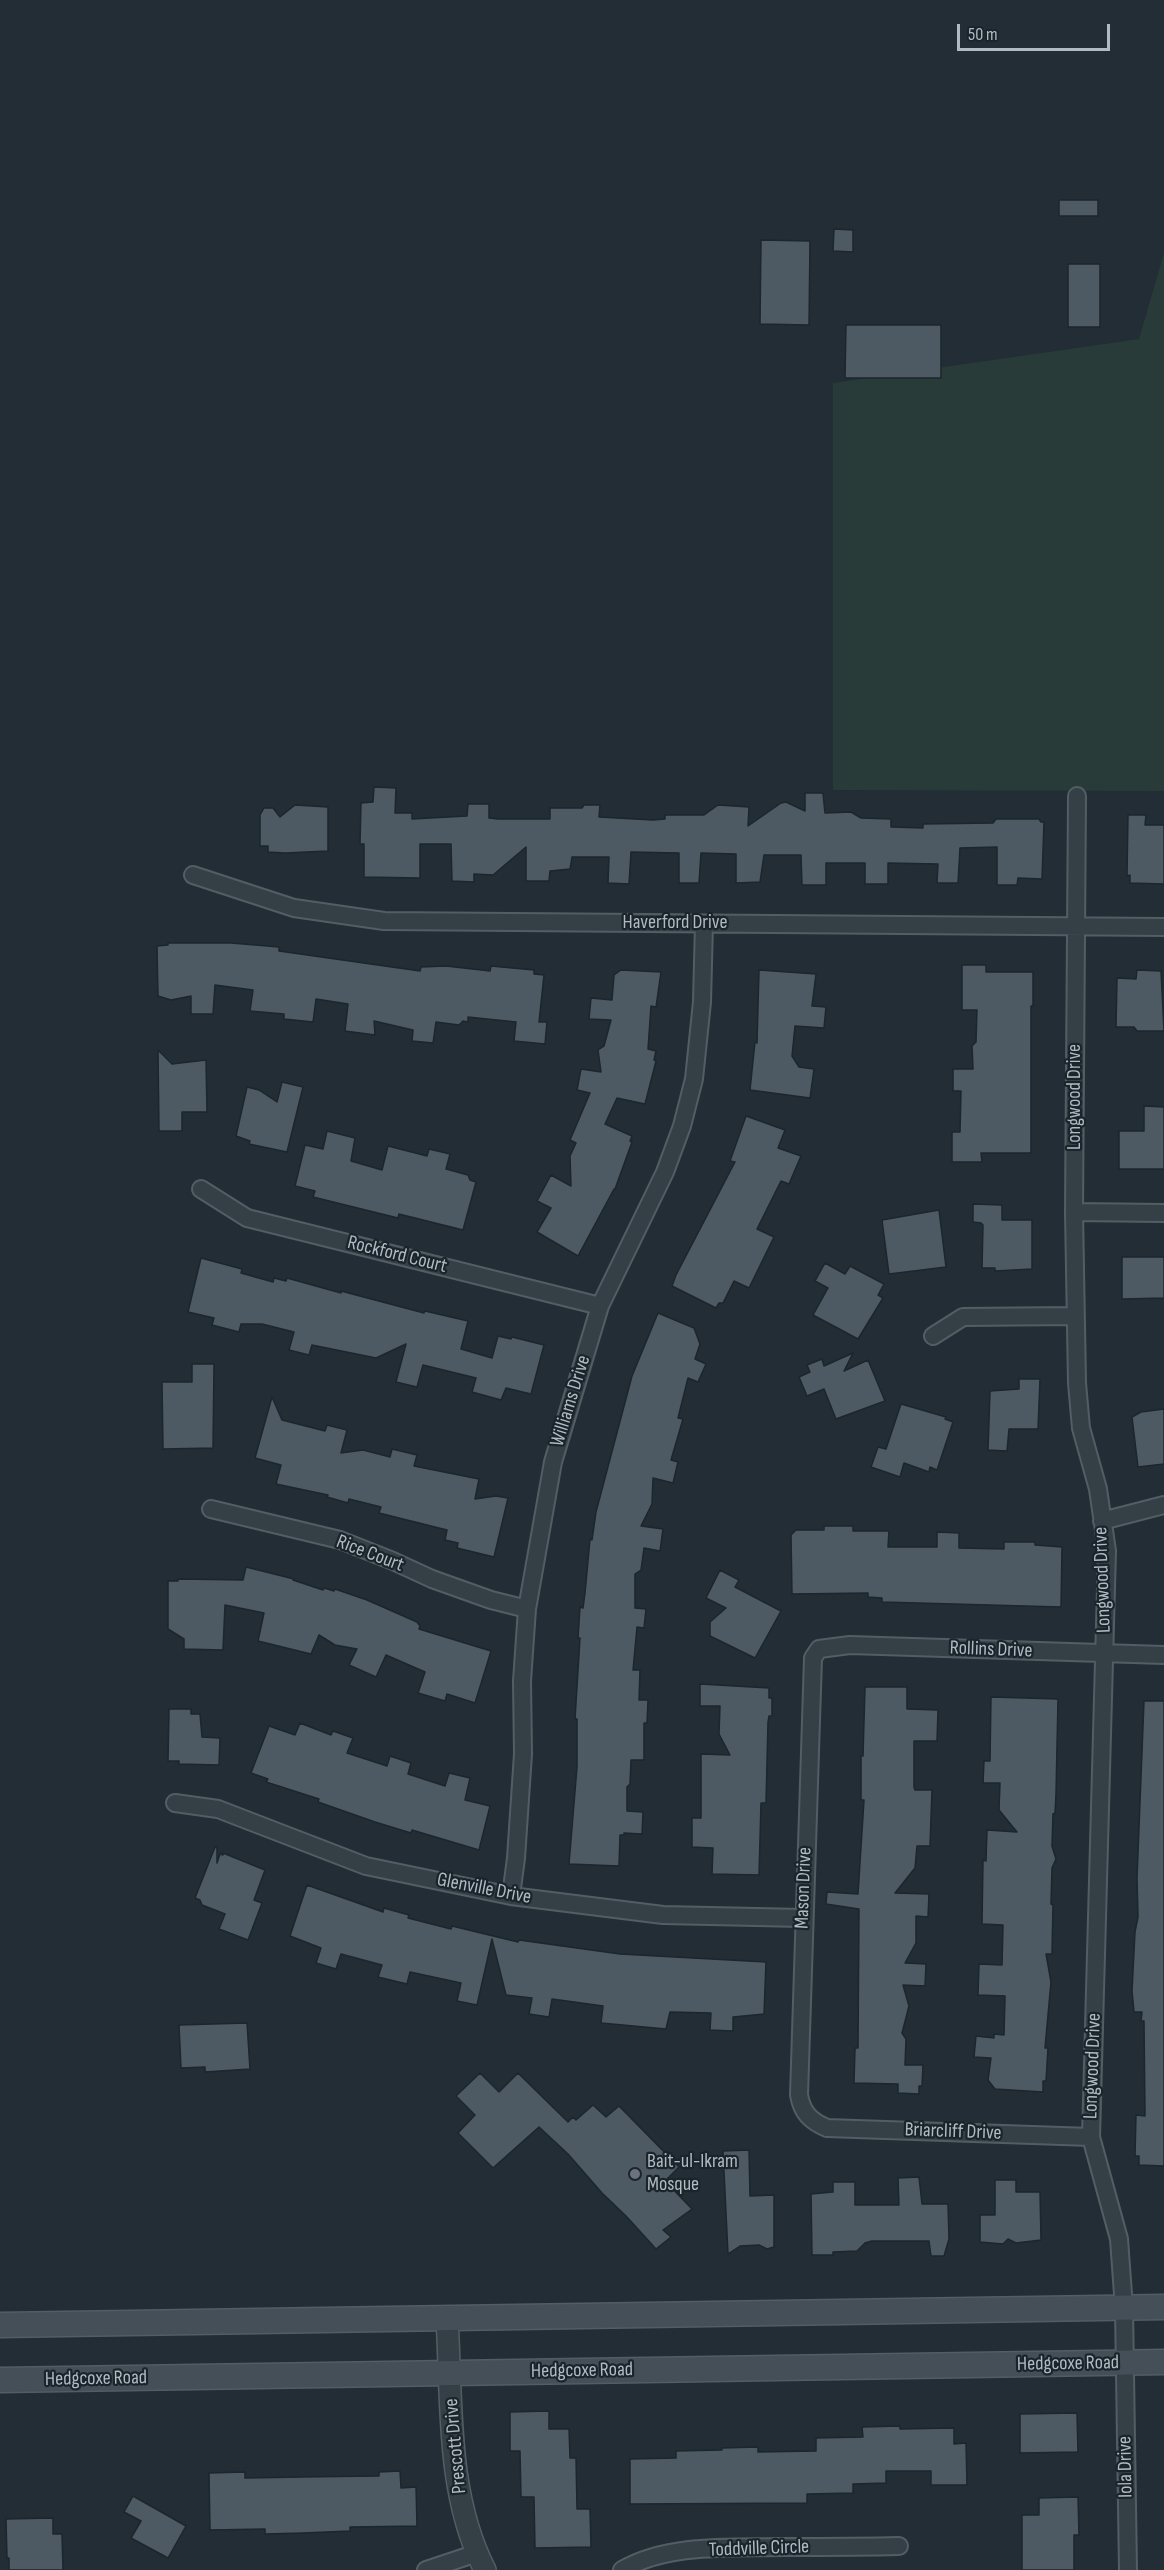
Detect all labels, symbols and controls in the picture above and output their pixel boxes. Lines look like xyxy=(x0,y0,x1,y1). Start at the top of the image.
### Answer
scale bar xyxy=(960,12,1113,50)
text: 50 m xyxy=(968,24,998,45)
street label: Haverford Drive xyxy=(623,911,727,935)
street label: Longwood Drive xyxy=(1063,1044,1087,1150)
street label: Rockford Court xyxy=(345,1231,449,1279)
street label: Williams Drive xyxy=(546,1352,596,1450)
street label: Longwood Drive xyxy=(1089,1527,1117,1633)
street label: Rice Court xyxy=(333,1530,407,1578)
street label: Rollins Drive xyxy=(949,1637,1033,1663)
street label: Mason Drive xyxy=(791,1847,817,1929)
street label: Glenville Drive xyxy=(435,1868,533,1910)
street label: Longwood Drive xyxy=(1079,2013,1107,2119)
street label: Briarcliff Drive xyxy=(904,2118,1002,2146)
place label: Bait-ul-Ikram Mosque xyxy=(647,2150,738,2197)
marker: Bait-ul-Ikram Mosque xyxy=(628,2167,642,2181)
street label: Hedgcoxe Road xyxy=(1017,2351,1119,2377)
street label: Hedgcoxe Road xyxy=(531,2358,633,2384)
street label: Hedgcoxe Road xyxy=(45,2366,147,2392)
street label: Prescott Drive xyxy=(440,2397,472,2495)
street label: Iola Drive xyxy=(1113,2436,1139,2498)
street label: Toddville Circle xyxy=(708,2535,810,2563)

